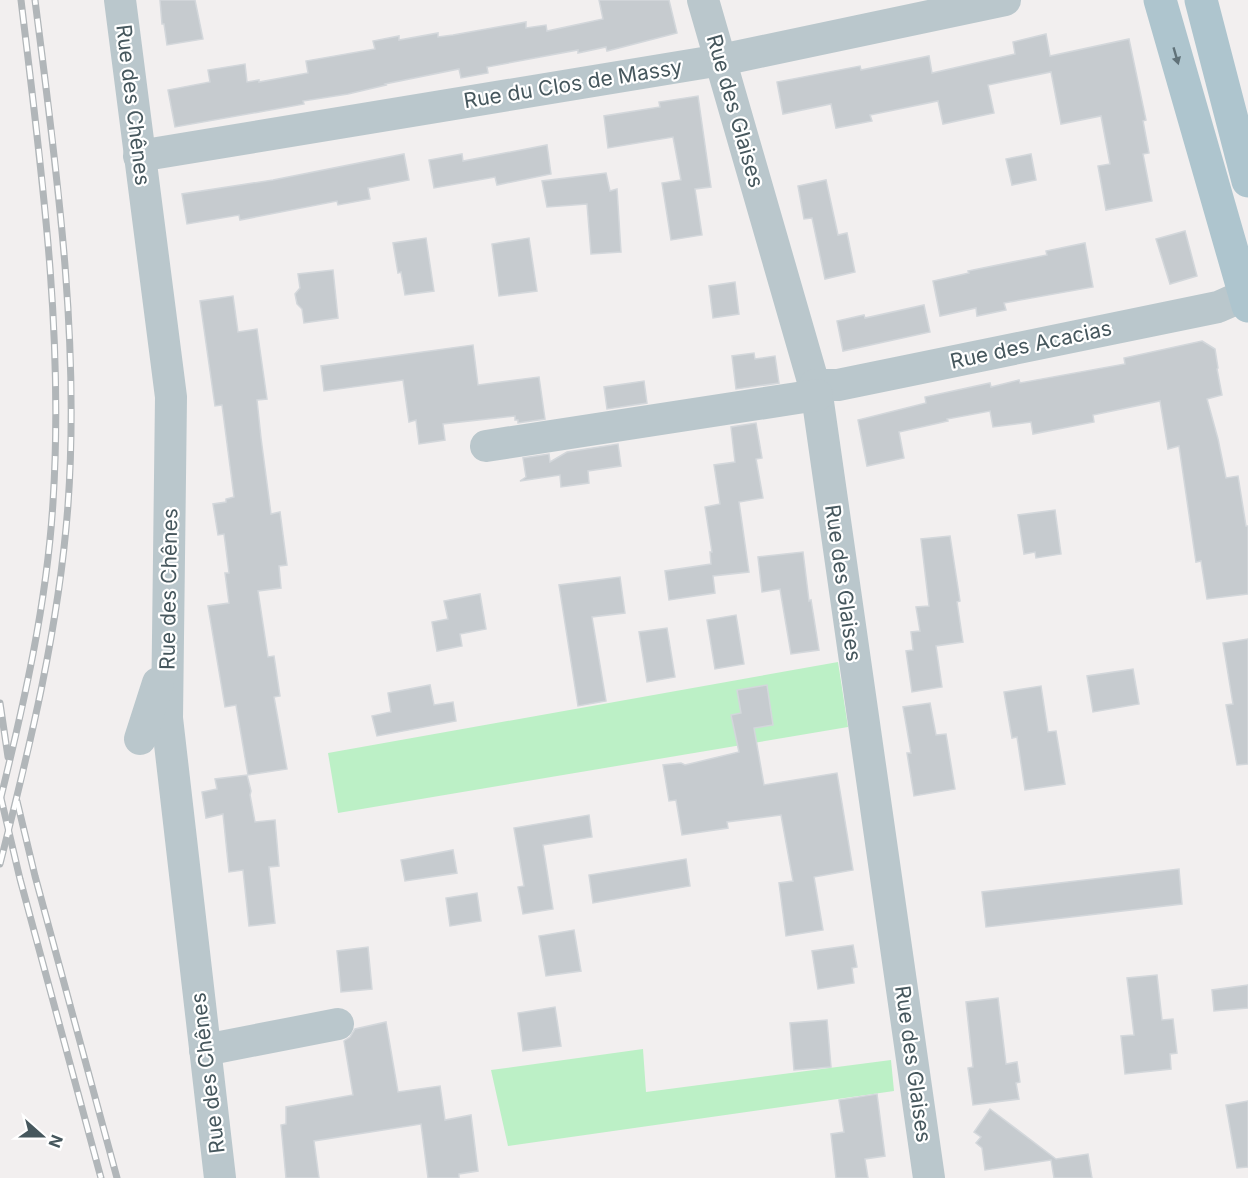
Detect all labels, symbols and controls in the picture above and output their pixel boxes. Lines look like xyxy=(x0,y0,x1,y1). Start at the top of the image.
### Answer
street label: Rue des Chênes xyxy=(111,23,156,187)
street label: Rue des Glaises xyxy=(702,31,769,190)
one-way arrow xyxy=(1172,47,1181,65)
street label: Rue du Clos de Massy xyxy=(462,54,684,113)
street label: Rue des Acacias xyxy=(948,315,1114,374)
street label: Rue des Glaises xyxy=(820,503,867,663)
street label: Rue des Chênes xyxy=(155,508,182,670)
street label: Rue des Glaises xyxy=(890,984,937,1144)
street label: Rue des Chênes xyxy=(185,991,230,1155)
north arrow xyxy=(12,1106,72,1166)
text: N xyxy=(44,1132,68,1151)

